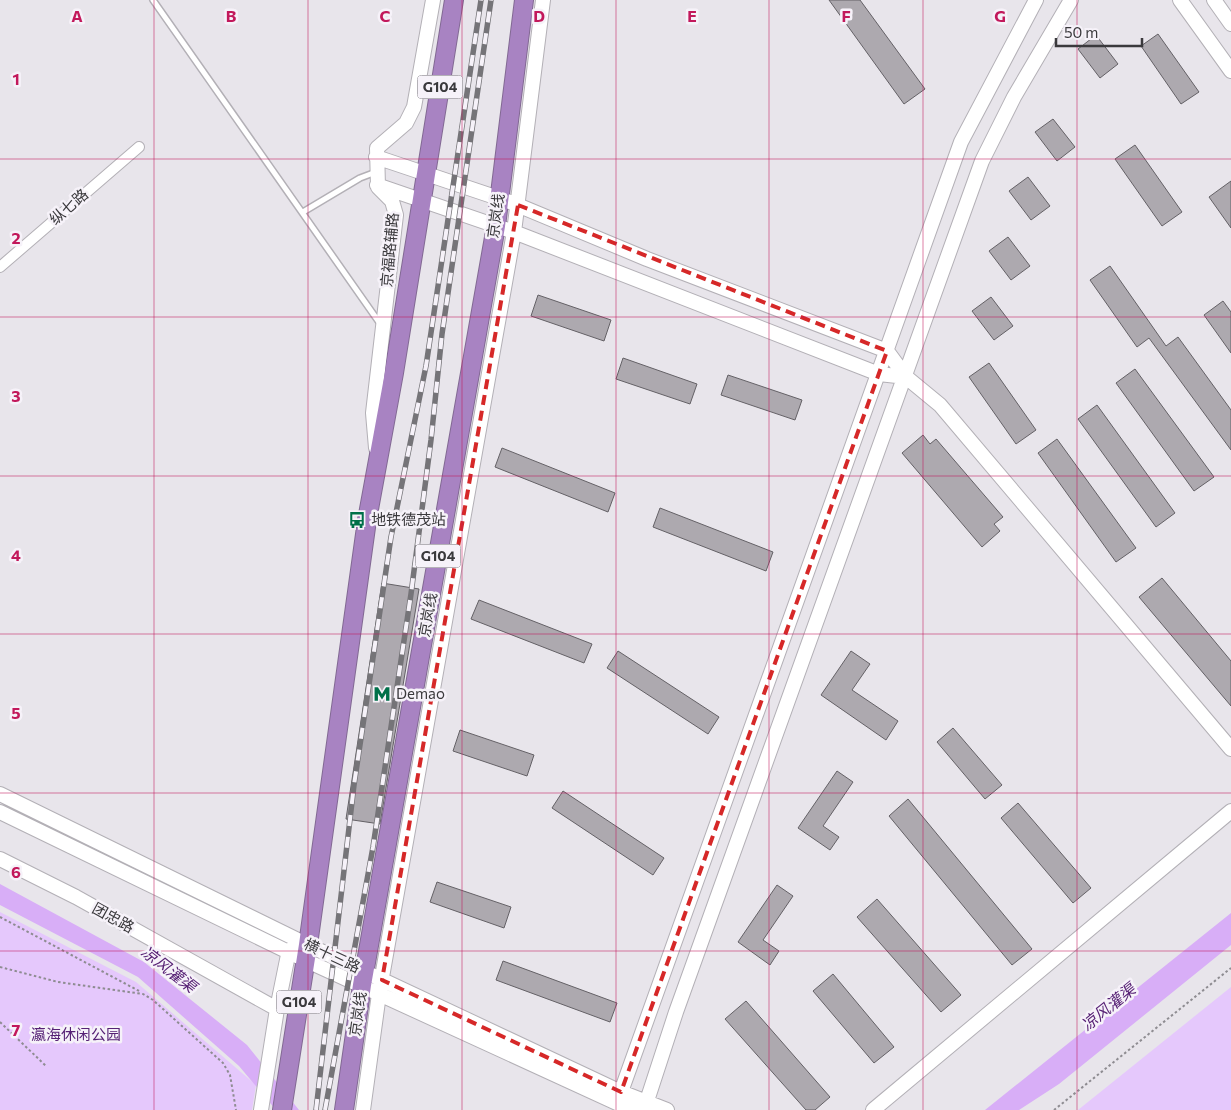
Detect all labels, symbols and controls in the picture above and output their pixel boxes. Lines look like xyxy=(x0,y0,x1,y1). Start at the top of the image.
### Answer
text: A xyxy=(71,6,83,25)
text: B xyxy=(226,6,237,25)
text: C xyxy=(380,6,391,25)
text: D xyxy=(533,6,545,25)
text: E xyxy=(687,6,697,25)
text: F xyxy=(841,6,851,25)
text: G xyxy=(994,6,1006,25)
scale bar xyxy=(1056,15,1142,47)
text: 50 m xyxy=(1064,23,1098,41)
text: 1 xyxy=(12,69,20,88)
road number: G104 xyxy=(418,75,462,98)
street label: 纵七路 xyxy=(45,185,91,228)
street label: 京岚线 xyxy=(483,192,507,239)
street label: 京福路辅路 xyxy=(377,212,401,288)
text: 2 xyxy=(11,228,21,247)
text: 3 xyxy=(11,386,21,405)
bus stop icon: 地铁德茂站 xyxy=(347,510,367,530)
place label: 地铁德茂站 xyxy=(371,510,446,528)
road number: G104 xyxy=(416,544,460,568)
text: 4 xyxy=(11,545,21,564)
street label: 京岚线 xyxy=(414,591,440,639)
metro station icon: Demao xyxy=(372,684,392,704)
place label: Demao xyxy=(396,684,445,702)
text: 5 xyxy=(11,703,21,722)
text: 6 xyxy=(11,862,21,881)
street label: 团忠路 xyxy=(89,898,138,936)
street label: 横十三路 xyxy=(301,934,363,976)
water label: 凉风灌渠 xyxy=(138,941,202,997)
water label: 凉风灌渠 xyxy=(1077,978,1140,1034)
road number: G104 xyxy=(276,990,322,1014)
street label: 京岚线 xyxy=(345,990,369,1037)
text: 7 xyxy=(12,1020,21,1039)
park label: 瀛海休闲公园 xyxy=(31,1025,121,1043)

